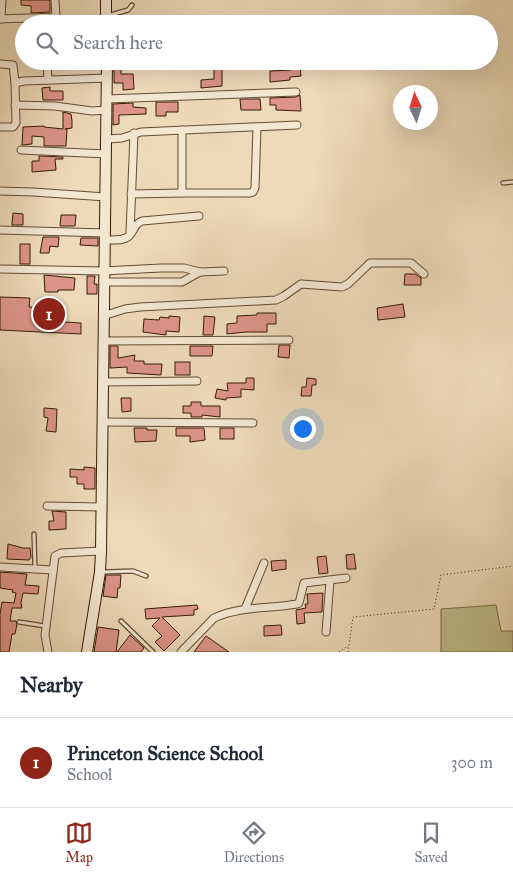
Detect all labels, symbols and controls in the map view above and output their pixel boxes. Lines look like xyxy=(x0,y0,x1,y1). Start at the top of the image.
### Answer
search box xyxy=(15,15,498,70)
icon: search xyxy=(33,29,61,57)
text: Search here xyxy=(73,31,163,54)
north arrow xyxy=(393,85,438,130)
pin: 1 xyxy=(33,295,65,333)
your location xyxy=(290,416,316,442)
text: Nearby xyxy=(20,672,83,698)
text: Princeton Science School xyxy=(67,742,263,765)
text: 1 xyxy=(33,753,39,772)
text: 300 m xyxy=(451,753,493,772)
text: School xyxy=(67,765,112,784)
tab: Map xyxy=(65,819,93,866)
tab: Directions xyxy=(224,819,284,866)
tab: Saved xyxy=(415,819,448,866)

